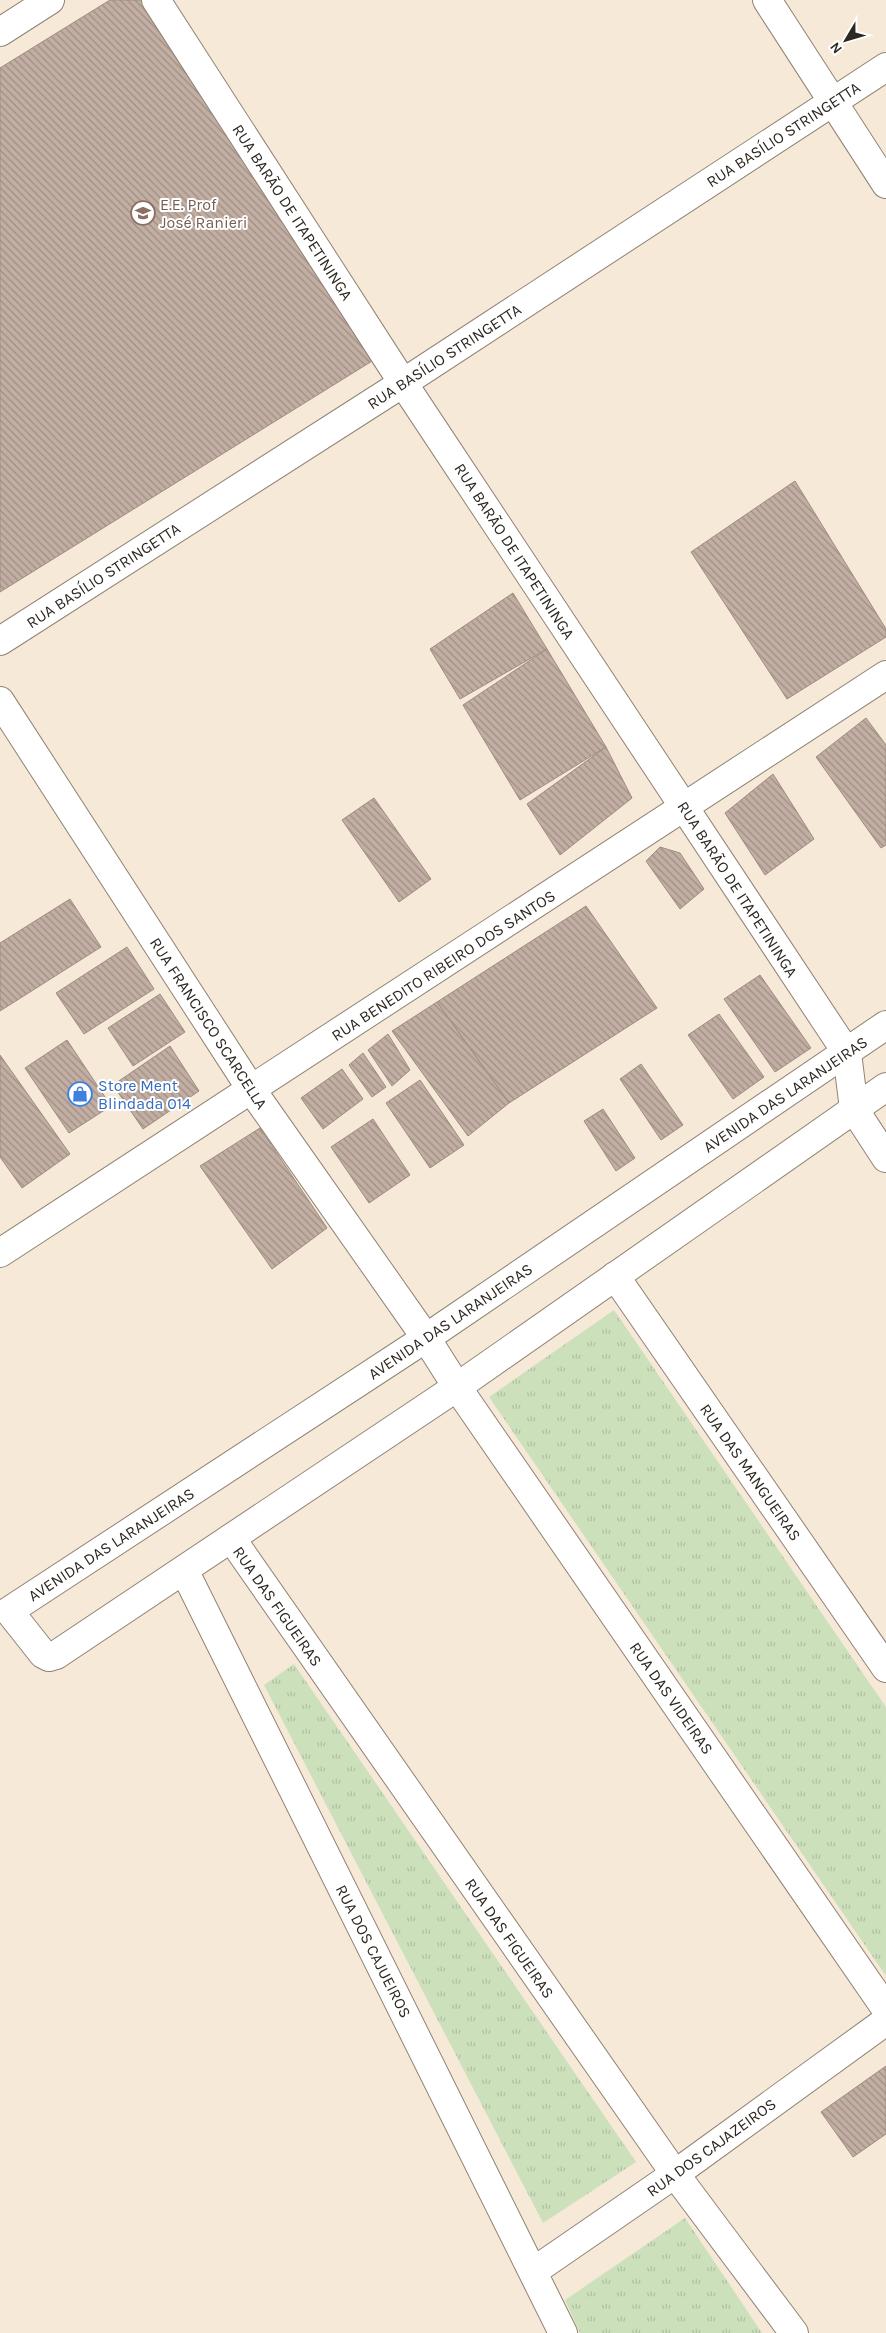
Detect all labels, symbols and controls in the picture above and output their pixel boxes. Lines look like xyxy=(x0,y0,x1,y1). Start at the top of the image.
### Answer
north arrow xyxy=(821,15,871,65)
text: N xyxy=(826,39,846,57)
street label: RUA BASÍLIO STRINGETTA xyxy=(703,78,864,191)
street label: RUA BARÃO DE ITAPETININGA xyxy=(228,121,357,304)
place label: E.E. Prof José Ranieri xyxy=(160,195,247,232)
school or university icon: E.E. Prof José Ranieri xyxy=(130,200,156,226)
street label: RUA BASÍLIO STRINGETTA xyxy=(364,300,525,413)
street label: RUA BARÃO DE ITAPETININGA xyxy=(450,460,579,643)
street label: RUA BASÍLIO STRINGETTA xyxy=(23,519,184,632)
street label: RUA BARÃO DE ITAPETININGA xyxy=(673,798,802,981)
street label: RUA BENEDITO RIBEIRO DOS SANTOS xyxy=(328,886,559,1045)
street label: RUA FRANCISCO SCARCELLA xyxy=(146,934,271,1113)
street label: AVENIDA DAS LARANJEIRAS xyxy=(699,1032,871,1157)
place label: Store Ment Blindada 014 xyxy=(98,1076,191,1113)
shop icon: Store Ment Blindada 014 xyxy=(67,1081,93,1107)
street label: AVENIDA DAS LARANJEIRAS xyxy=(364,1259,536,1384)
street label: RUA DAS MANGUEIRAS xyxy=(696,1400,805,1545)
street label: AVENIDA DAS LARANJEIRAS xyxy=(25,1484,198,1605)
street label: RUA DAS FIGUEIRAS xyxy=(229,1543,326,1670)
street label: RUA DAS VIDEIRAS xyxy=(626,1639,717,1758)
street label: RUA DAS FIGUEIRAS xyxy=(461,1875,558,2002)
street label: RUA DOS CAJUEIROS xyxy=(332,1882,415,2021)
street label: RUA DOS CAJAZEIROS xyxy=(643,2094,780,2201)

